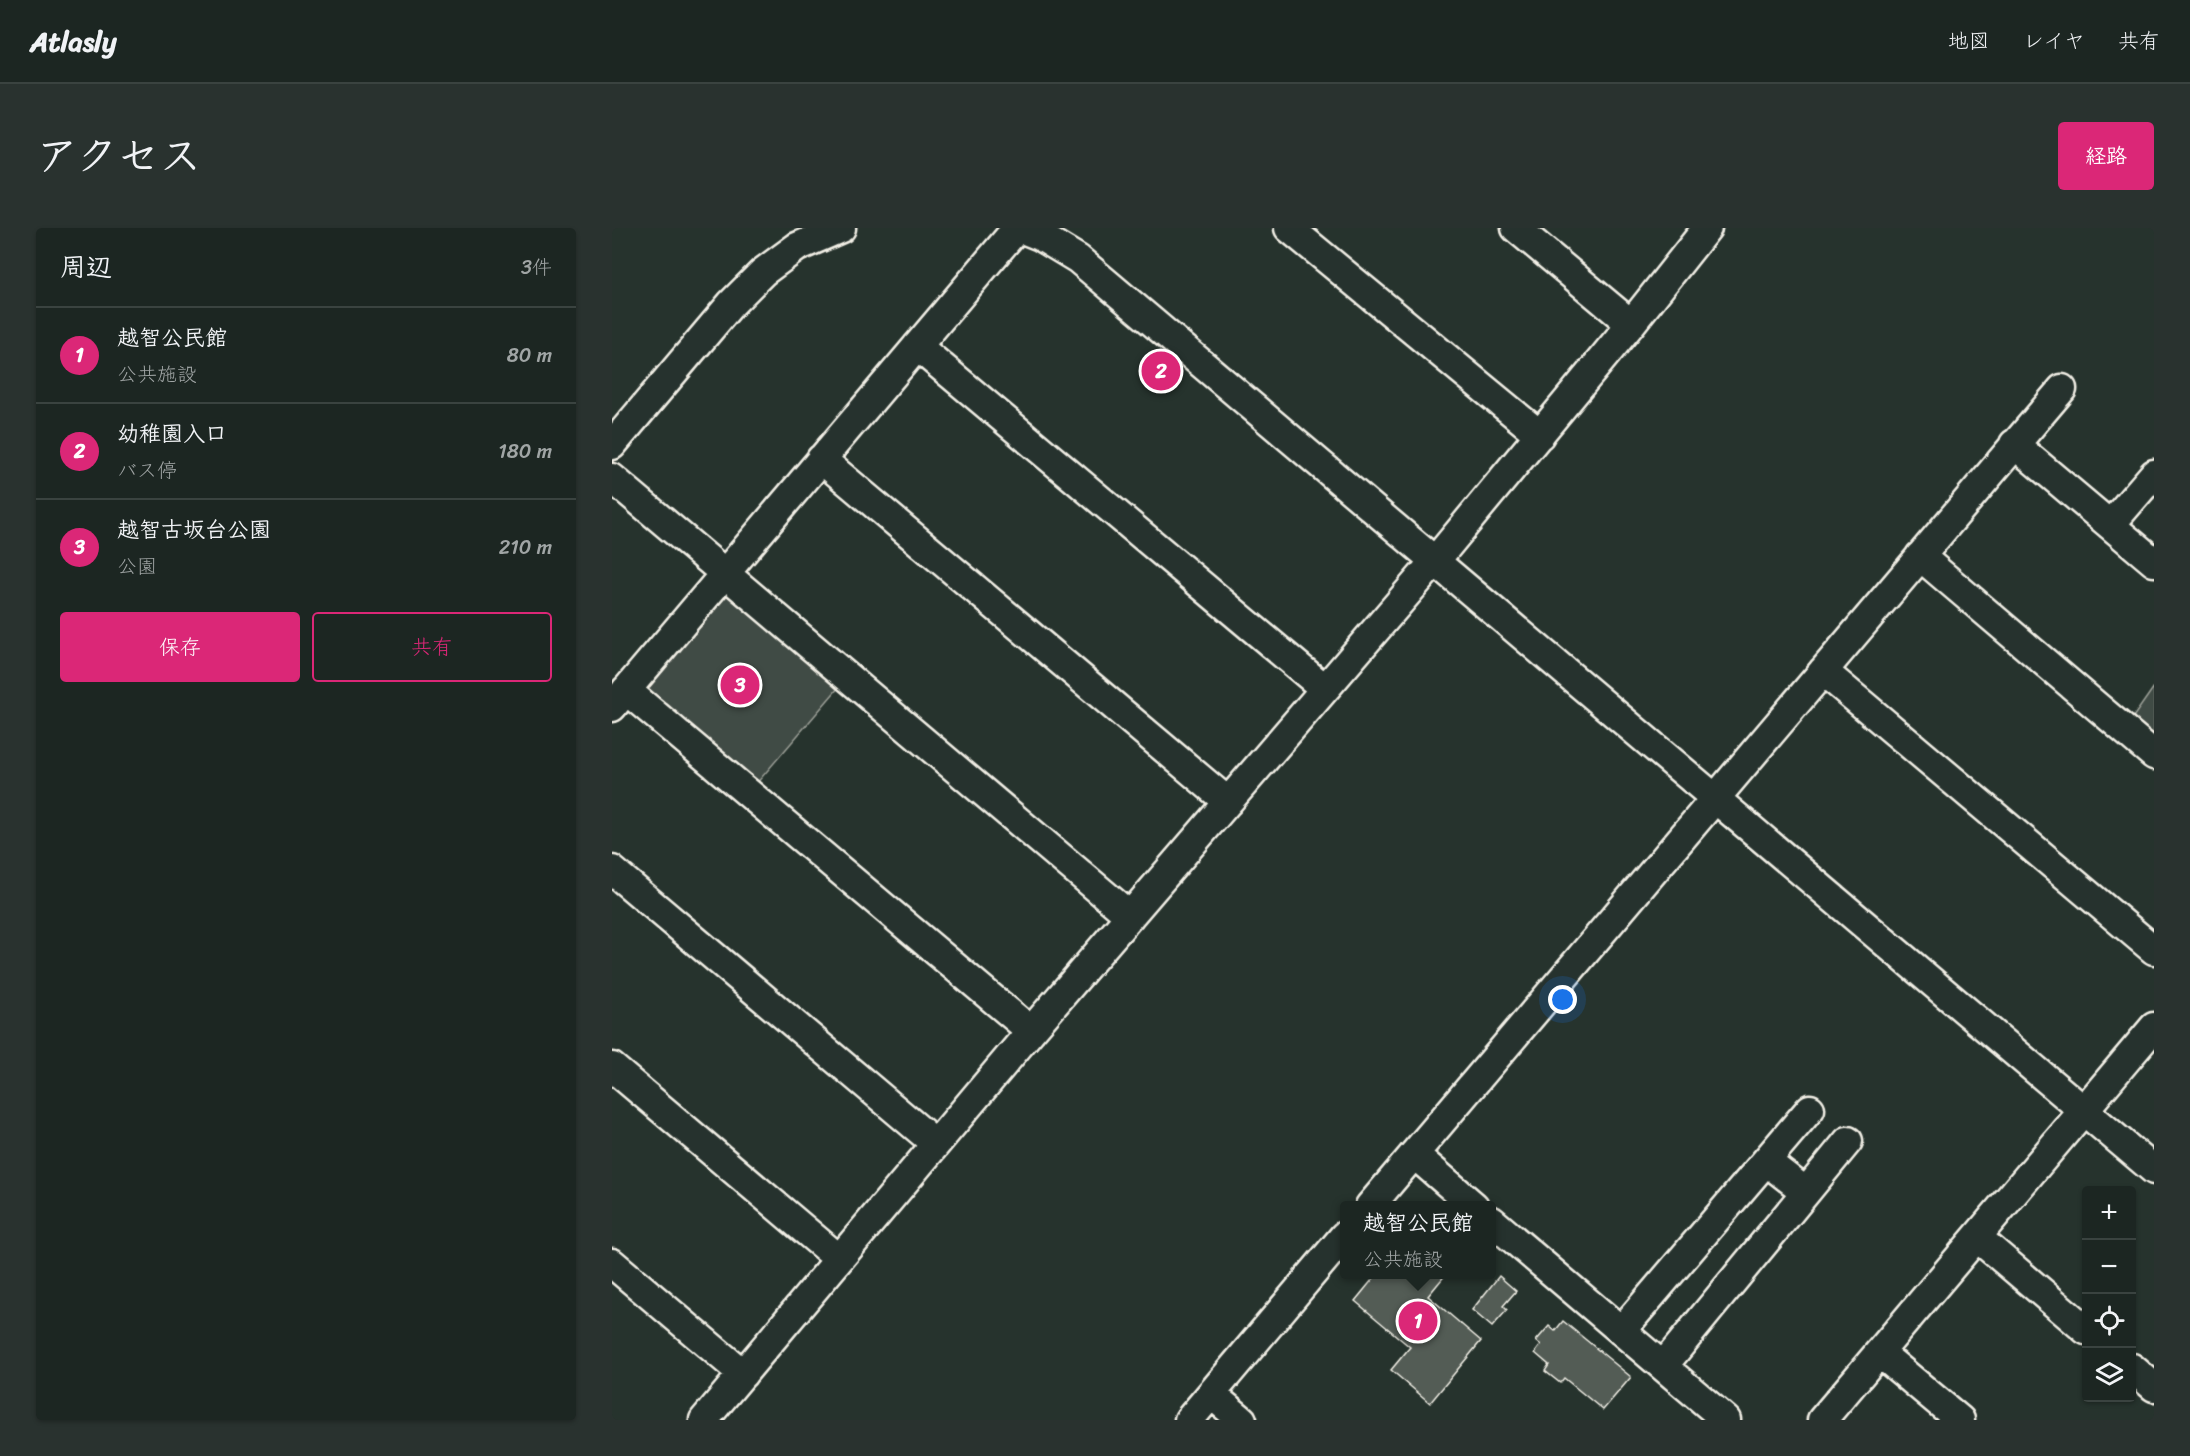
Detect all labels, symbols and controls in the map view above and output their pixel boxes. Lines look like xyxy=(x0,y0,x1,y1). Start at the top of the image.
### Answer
text: Atlasly xyxy=(30,17,117,66)
text: 地図 xyxy=(1948,22,1990,60)
text: レイヤ xyxy=(2023,22,2085,60)
text: 共有 xyxy=(2118,22,2160,60)
text: アクセス xyxy=(36,119,201,193)
button: 経路 xyxy=(2058,122,2154,190)
text: 周辺 xyxy=(60,244,112,290)
text: 3件 xyxy=(521,250,552,285)
text: 越智公民館 xyxy=(117,318,227,357)
text: 1 xyxy=(75,338,84,373)
text: 80 m xyxy=(507,338,552,373)
pin: 2 xyxy=(1142,348,1180,394)
text: 公共施設 xyxy=(117,357,197,392)
text: 幼稚園入口 xyxy=(117,414,227,453)
text: 2 xyxy=(74,434,85,469)
text: 180 m xyxy=(498,434,552,469)
text: バス停 xyxy=(117,453,177,488)
text: 越智古坂台公園 xyxy=(117,510,271,549)
text: 3 xyxy=(74,530,85,565)
text: 210 m xyxy=(499,530,552,565)
text: 公園 xyxy=(117,549,157,584)
button: 保存 xyxy=(60,612,300,682)
button: 共有 xyxy=(312,612,552,682)
pin: 3 xyxy=(720,662,760,708)
your location xyxy=(1548,985,1577,1014)
map controls xyxy=(2082,1186,2136,1402)
button: + xyxy=(2082,1186,2136,1240)
popup xyxy=(1340,1201,1496,1279)
text: 越智公民館 xyxy=(1363,1203,1473,1242)
button: − xyxy=(2082,1240,2136,1294)
text: 公共施設 xyxy=(1363,1242,1443,1277)
button: locate xyxy=(2082,1294,2136,1348)
pin: 1 xyxy=(1398,1298,1438,1344)
button: layers xyxy=(2082,1348,2136,1402)

